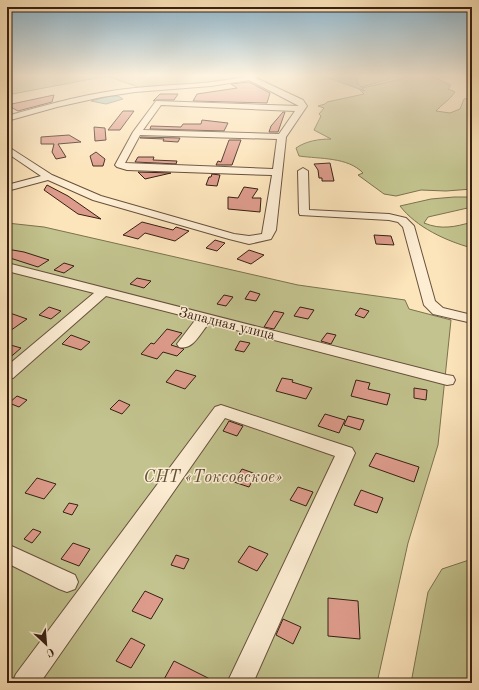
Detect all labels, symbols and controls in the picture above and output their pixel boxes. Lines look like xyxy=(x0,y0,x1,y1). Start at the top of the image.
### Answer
street label: Западная улица xyxy=(177,305,276,343)
park label: СНТ «Токсовское» xyxy=(144,469,283,486)
north arrow xyxy=(26,624,66,664)
text: С xyxy=(44,645,55,658)

